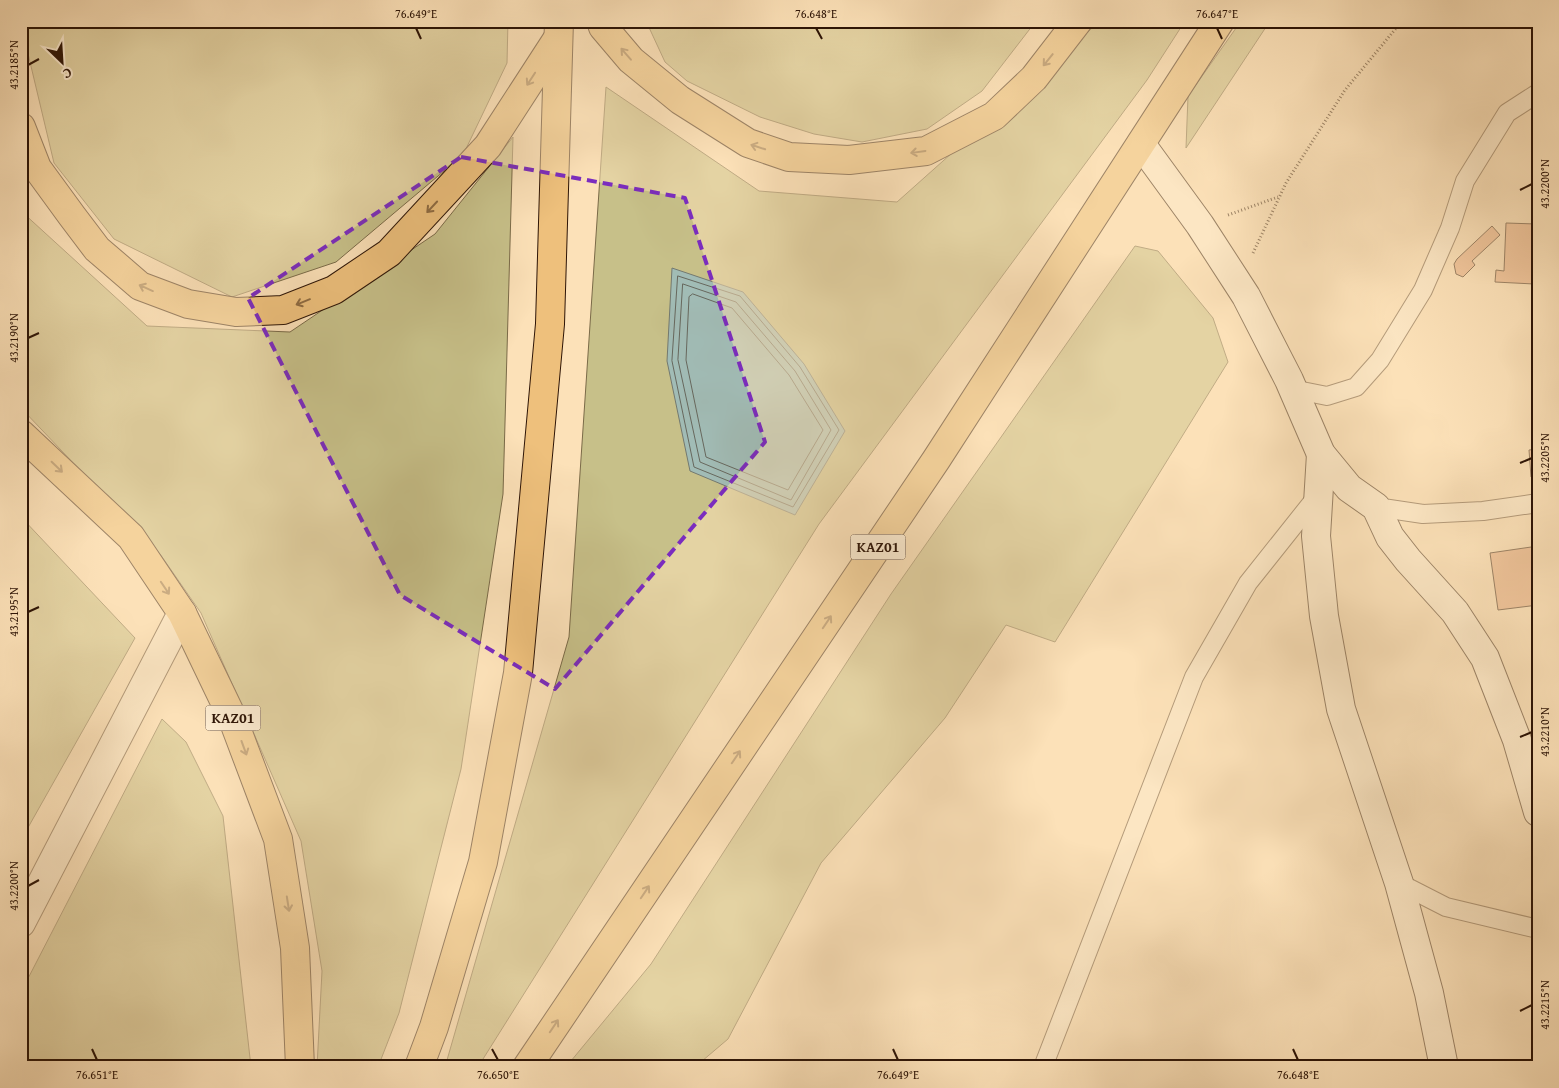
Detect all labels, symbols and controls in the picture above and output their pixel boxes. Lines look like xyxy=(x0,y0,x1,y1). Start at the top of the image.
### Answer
text: 76.649°E xyxy=(395,5,437,22)
text: 76.648°E xyxy=(795,5,837,22)
text: 76.647°E xyxy=(1196,5,1238,22)
north arrow xyxy=(38,38,88,88)
text: 43.2185°N xyxy=(5,40,22,90)
one-way arrow xyxy=(620,47,631,60)
one-way arrow xyxy=(1043,53,1054,66)
text: С xyxy=(60,63,75,85)
one-way arrow xyxy=(526,72,536,86)
one-way arrow xyxy=(750,141,766,151)
one-way arrow xyxy=(911,147,927,157)
text: 43.2200°N xyxy=(1536,159,1553,209)
one-way arrow xyxy=(426,200,437,213)
one-way arrow xyxy=(139,282,154,292)
one-way arrow xyxy=(296,298,311,307)
text: 43.2190°N xyxy=(5,313,22,363)
text: 43.2205°N xyxy=(1536,433,1553,483)
one-way arrow xyxy=(51,461,63,473)
road number: KАZ01 xyxy=(850,534,906,560)
one-way arrow xyxy=(160,580,170,594)
text: 43.2195°N xyxy=(5,587,22,637)
one-way arrow xyxy=(822,615,832,629)
road number: KАZ01 xyxy=(206,706,260,730)
text: 43.2210°N xyxy=(1536,707,1553,757)
one-way arrow xyxy=(240,740,249,756)
one-way arrow xyxy=(731,750,741,764)
text: 43.2200°N xyxy=(5,861,22,911)
one-way arrow xyxy=(640,885,650,899)
one-way arrow xyxy=(283,896,293,912)
text: 43.2215°N xyxy=(1536,980,1553,1030)
one-way arrow xyxy=(549,1019,559,1033)
text: 76.651°E xyxy=(76,1066,118,1083)
text: 76.650°E xyxy=(477,1066,519,1083)
text: 76.649°E xyxy=(877,1066,919,1083)
text: 76.648°E xyxy=(1277,1066,1319,1083)

